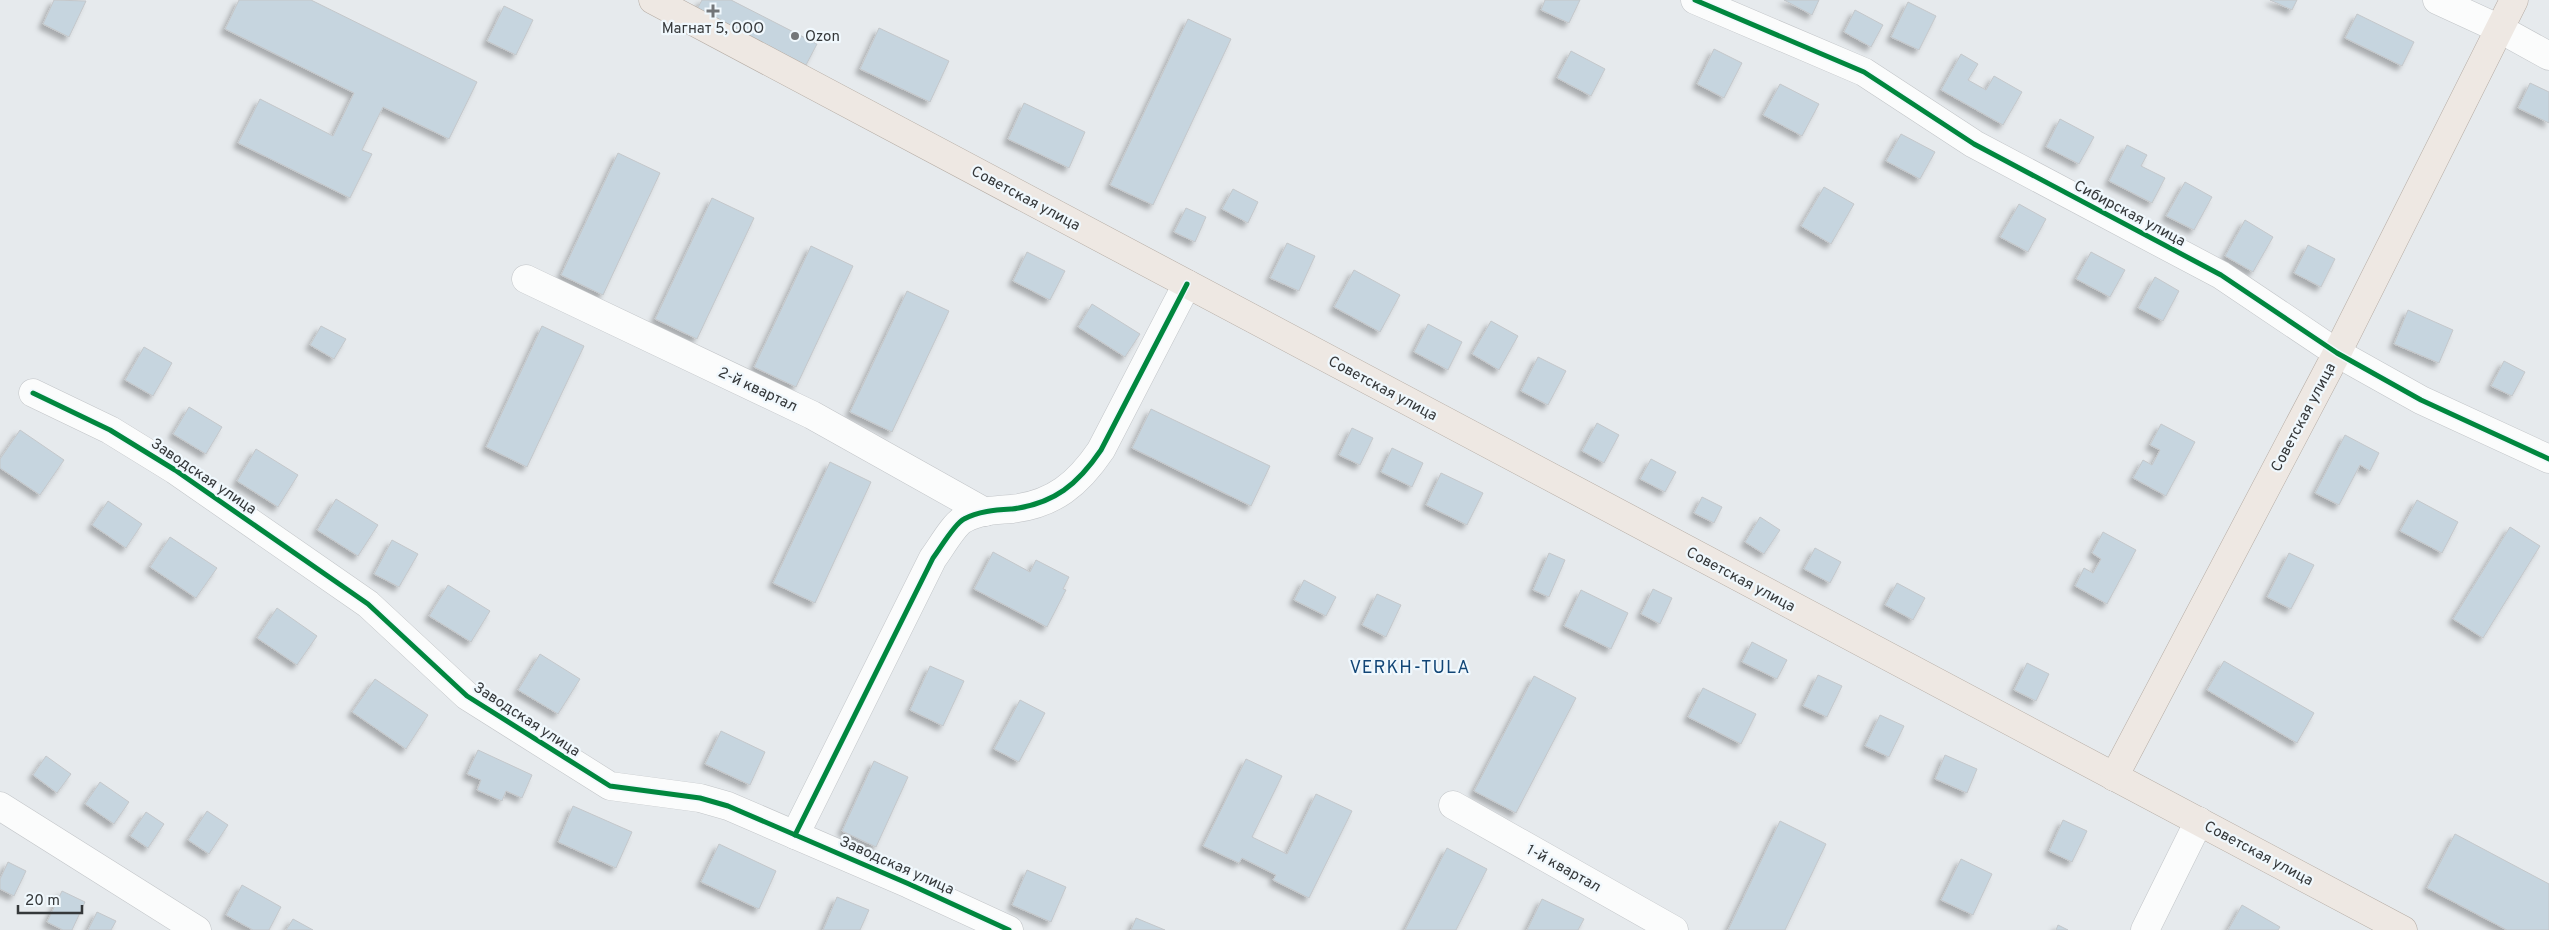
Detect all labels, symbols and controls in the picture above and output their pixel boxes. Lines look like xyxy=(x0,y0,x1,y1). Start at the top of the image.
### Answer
marker: Магнат 5, ООО xyxy=(707,5,719,17)
place label: Магнат 5, ООО xyxy=(662,20,764,39)
place label: Ozon xyxy=(805,28,840,47)
marker: Ozon xyxy=(789,30,801,42)
street label: Советская улица xyxy=(967,163,1083,236)
street label: Сибирская улица xyxy=(2070,177,2188,252)
street label: Советская улица xyxy=(1324,353,1440,426)
street label: Советская улица xyxy=(2268,360,2341,476)
street label: 2-й квартал xyxy=(715,364,800,417)
street label: Заводская улица xyxy=(147,435,260,520)
street label: Советская улица xyxy=(1682,544,1798,617)
district label: VERKH-TULA xyxy=(1349,657,1471,680)
street label: Заводская улица xyxy=(469,679,583,762)
street label: Советская улица xyxy=(2200,818,2316,891)
street label: Заводская улица xyxy=(836,833,957,900)
street label: 1-й квартал xyxy=(1523,841,1604,898)
scale bar xyxy=(18,882,81,914)
text: 20 m xyxy=(25,892,60,911)

